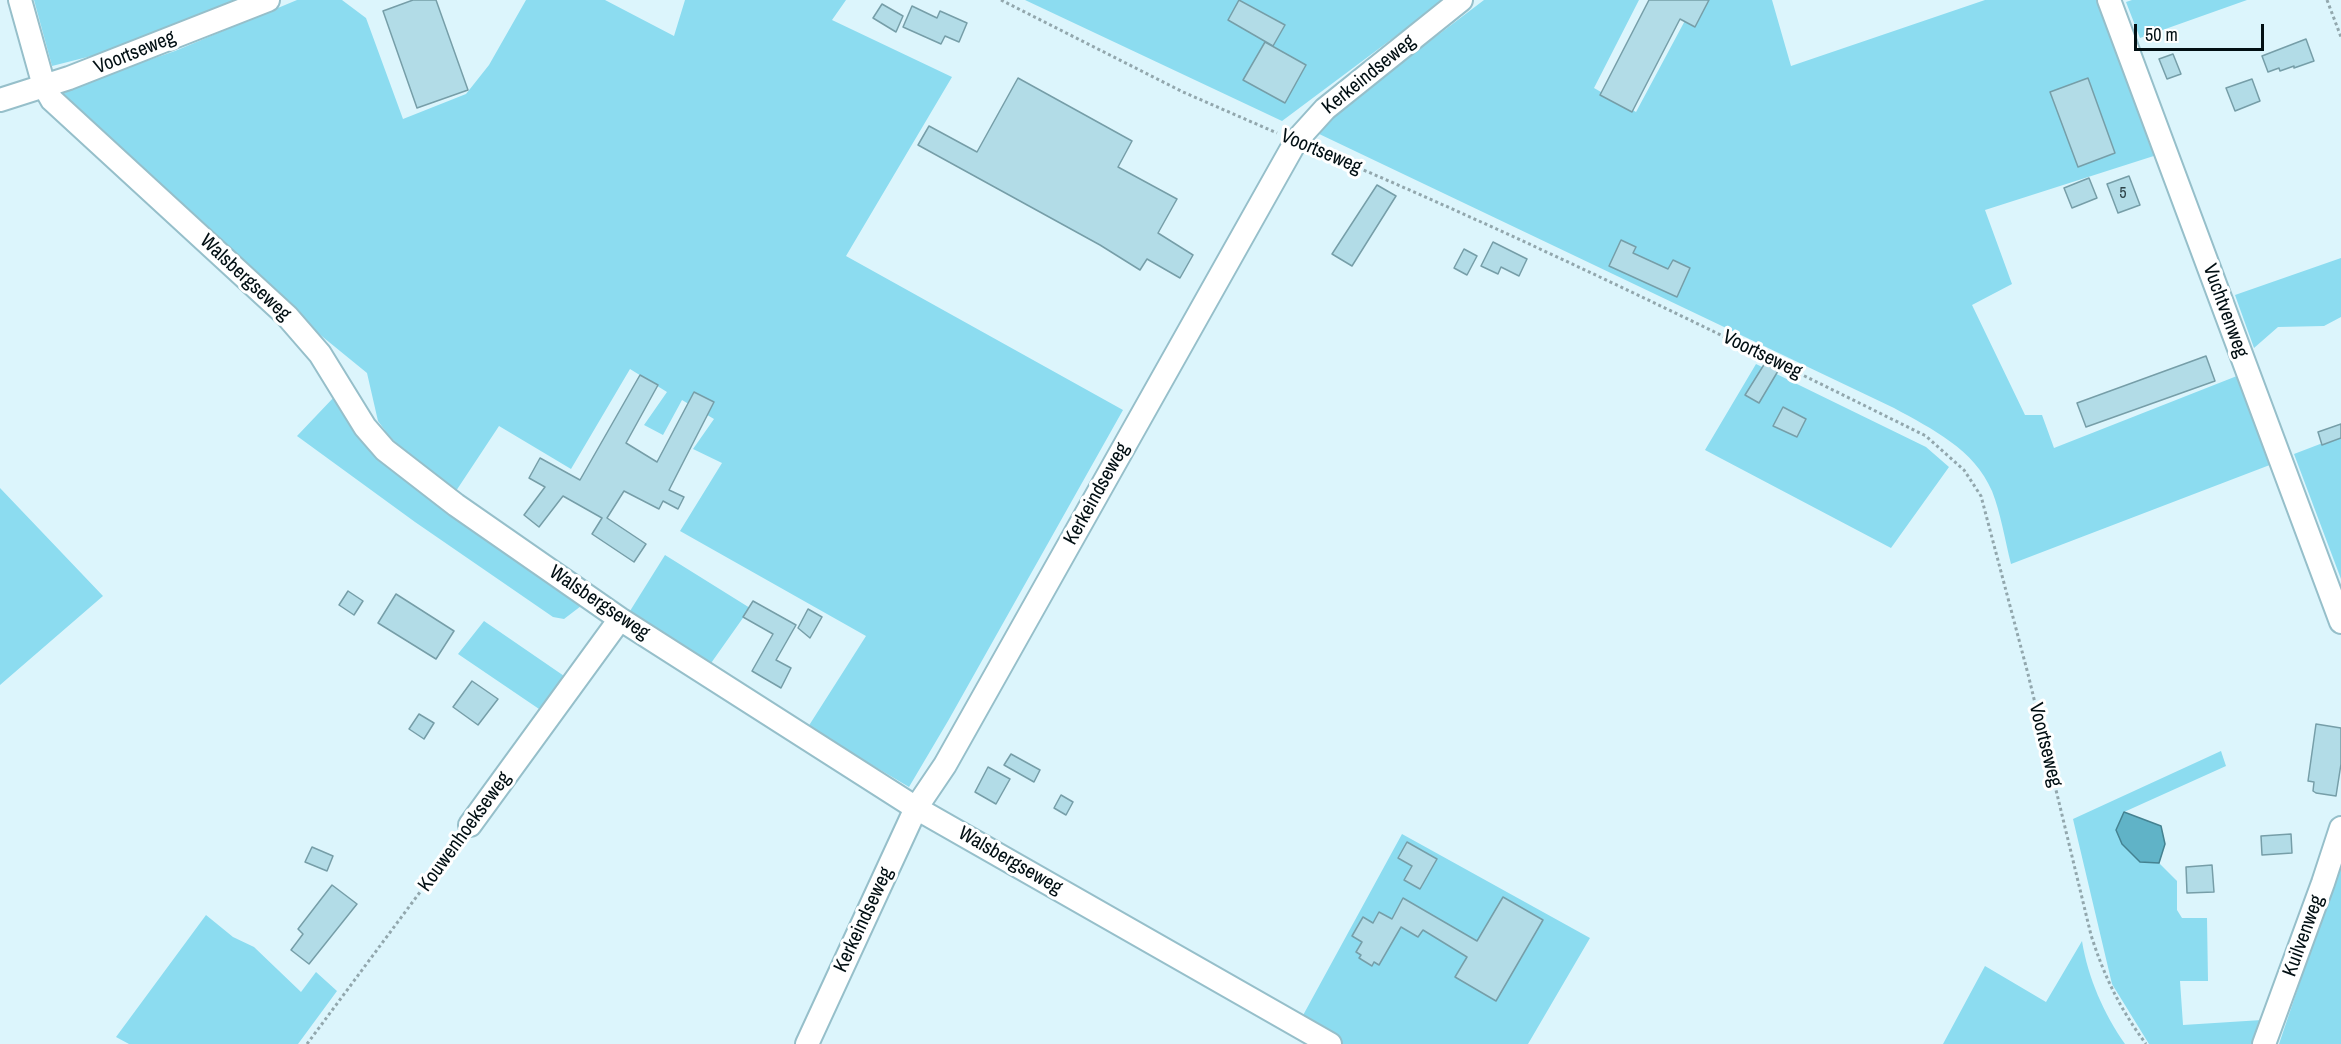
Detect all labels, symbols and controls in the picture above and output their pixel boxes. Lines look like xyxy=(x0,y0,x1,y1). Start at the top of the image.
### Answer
scale bar xyxy=(2137,12,2268,50)
text: 50 m xyxy=(2145,22,2178,47)
street label: Voortseweg xyxy=(91,26,179,80)
street label: Kerkeindseweg xyxy=(1318,30,1420,120)
street label: Voortseweg xyxy=(1277,124,1365,180)
house number: 5 xyxy=(2119,184,2127,204)
street label: Walsbergseweg xyxy=(194,230,296,326)
street label: Vuchtvenweg xyxy=(2197,261,2253,361)
street label: Voortseweg xyxy=(1718,325,1806,385)
street label: Kerkeindseweg xyxy=(1059,439,1135,549)
street label: Walsbergseweg xyxy=(544,561,654,645)
street label: Voortseweg xyxy=(2023,701,2067,789)
street label: Kouwenhoekseweg xyxy=(413,767,517,897)
street label: Walsbergseweg xyxy=(954,822,1066,900)
street label: Kerkeindseweg xyxy=(829,864,899,976)
street label: Kuilvenweg xyxy=(2278,892,2330,980)

